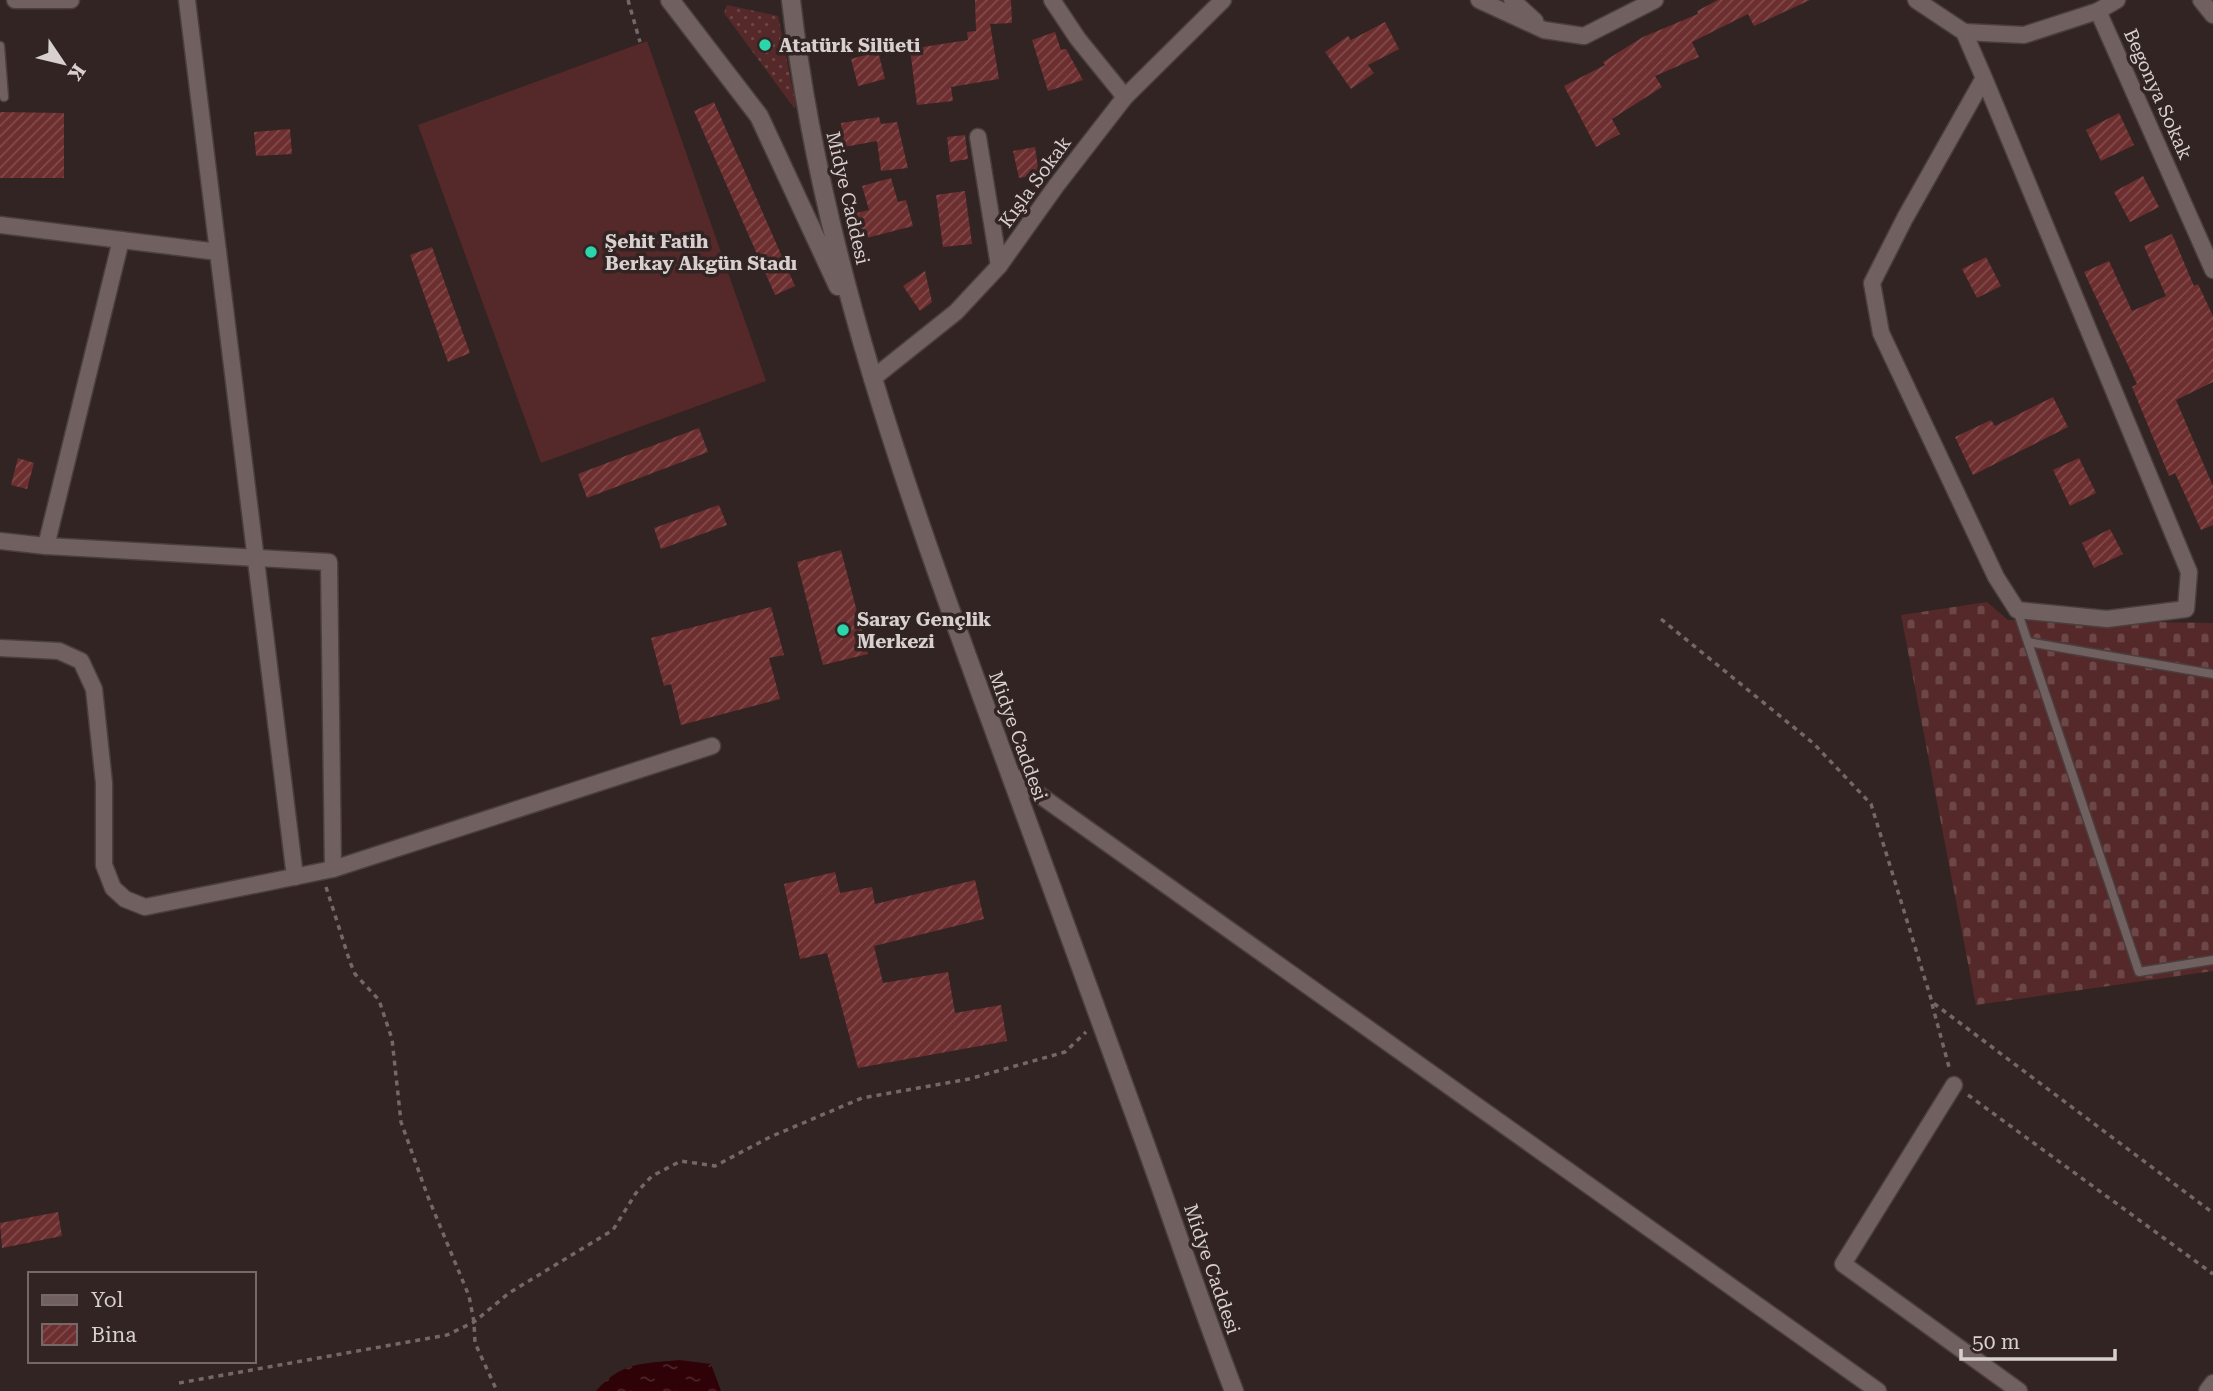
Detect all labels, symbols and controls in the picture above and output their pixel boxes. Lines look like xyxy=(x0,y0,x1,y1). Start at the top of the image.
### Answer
street label: Begonya Sokak xyxy=(2119,25,2197,163)
north arrow xyxy=(28,28,98,98)
place label: Atatürk Silüeti xyxy=(779,34,920,57)
marker: Atatürk Silüeti xyxy=(757,37,773,53)
text: K xyxy=(63,60,90,85)
street label: Midye Caddesi xyxy=(821,129,875,267)
street label: Kışla Sokak xyxy=(994,132,1076,232)
place label: Şehit Fatih Berkay Akgün Stadı xyxy=(605,230,797,275)
marker: Şehit Fatih Berkay Akgün Stadı xyxy=(583,244,599,260)
place label: Saray Gençlik Merkezi xyxy=(857,608,991,653)
marker: Saray Gençlik Merkezi xyxy=(835,622,851,638)
street label: Midye Caddesi xyxy=(984,668,1052,804)
street label: Midye Caddesi xyxy=(1179,1201,1245,1337)
legend xyxy=(28,1272,256,1363)
text: Yol xyxy=(91,1288,124,1312)
scale bar xyxy=(1961,1318,2115,1362)
text: Bina xyxy=(91,1323,137,1347)
text: 50 m xyxy=(1972,1330,2020,1354)

